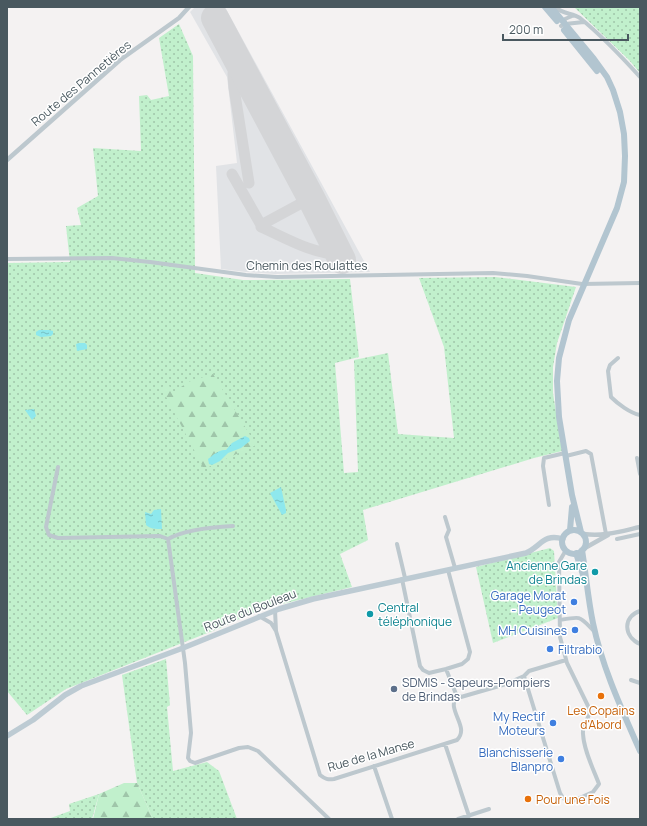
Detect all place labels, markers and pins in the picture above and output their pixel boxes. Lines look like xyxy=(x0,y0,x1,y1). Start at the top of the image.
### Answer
place label: Ancienne Gare de Brindas xyxy=(506,557,587,588)
marker: Ancienne Gare de Brindas xyxy=(590,567,600,577)
place label: Garage Morat - Peugeot xyxy=(491,587,566,618)
marker: Garage Morat - Peugeot xyxy=(569,597,579,607)
place label: Central téléphonique xyxy=(378,599,452,630)
marker: Central téléphonique xyxy=(365,609,375,619)
place label: MH Cuisines xyxy=(498,622,567,639)
marker: MH Cuisines xyxy=(570,625,580,635)
place label: Filtrabio xyxy=(558,641,602,658)
marker: Filtrabio xyxy=(545,644,555,654)
place label: SDMIS - Sapeurs-Pompiers de Brindas xyxy=(402,674,550,705)
marker: SDMIS - Sapeurs-Pompiers de Brindas xyxy=(389,684,399,694)
marker: Les Copains d'Abord xyxy=(596,691,606,701)
place label: Les Copains d'Abord xyxy=(567,702,635,733)
place label: My Rectif Moteurs xyxy=(493,708,546,739)
marker: My Rectif Moteurs xyxy=(548,718,558,728)
place label: Blanchisserie Blanpro xyxy=(479,744,553,775)
marker: Blanchisserie Blanpro xyxy=(556,754,566,764)
place label: Pour une Fois xyxy=(536,791,610,808)
marker: Pour une Fois xyxy=(523,794,533,804)

